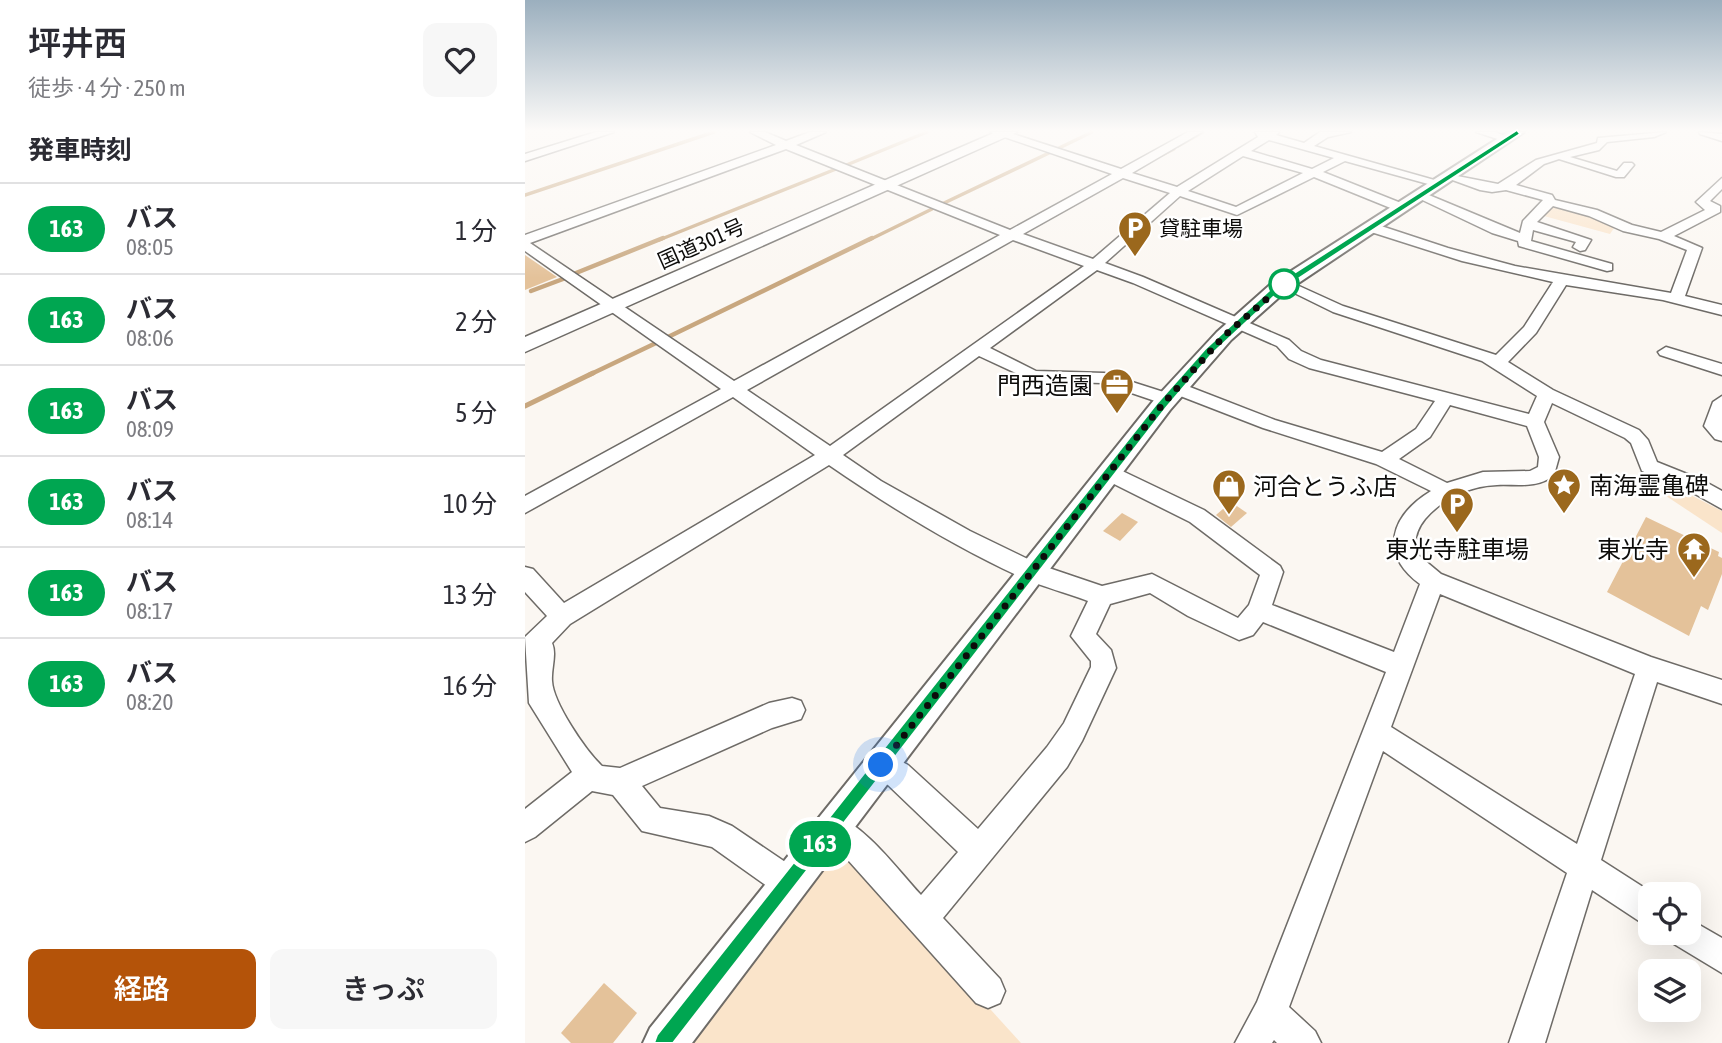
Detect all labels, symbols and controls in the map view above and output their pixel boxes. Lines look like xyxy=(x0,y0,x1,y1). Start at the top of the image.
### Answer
button: heart xyxy=(423,23,497,97)
text: 坪井西 xyxy=(28,24,127,62)
text: 徒歩 · 4 分 · 250 m xyxy=(28,75,186,101)
text: 発車時刻 xyxy=(28,135,132,165)
text: バス xyxy=(126,203,178,233)
parking icon: 貸駐車場 xyxy=(1116,209,1154,258)
street label: 国道301号 xyxy=(654,213,748,273)
text: 163 xyxy=(50,215,83,242)
text: 1 分 xyxy=(455,216,497,246)
place label: 貸駐車場 xyxy=(1159,216,1243,240)
text: 08:05 xyxy=(126,234,174,260)
unlabelled marker xyxy=(1269,269,1299,299)
text: バス xyxy=(126,294,178,324)
text: 163 xyxy=(50,306,83,333)
text: 2 分 xyxy=(455,307,497,337)
text: 08:06 xyxy=(126,325,174,351)
office icon: 門西造園 xyxy=(1098,366,1136,415)
place label: 門西造園 xyxy=(997,372,1093,399)
text: バス xyxy=(126,385,178,415)
text: 163 xyxy=(50,397,83,424)
text: 5 分 xyxy=(455,398,497,428)
text: 08:09 xyxy=(126,416,174,442)
place icon: 南海霊亀碑 xyxy=(1545,466,1583,515)
shop icon: 河合とうふ店 xyxy=(1210,467,1248,516)
place label: 南海霊亀碑 xyxy=(1589,472,1709,499)
place label: 河合とうふ店 xyxy=(1253,473,1397,500)
text: バス xyxy=(126,476,178,506)
parking icon: 東光寺駐車場 xyxy=(1438,485,1476,534)
text: 163 xyxy=(50,488,83,515)
text: 10 分 xyxy=(443,489,497,519)
text: 08:14 xyxy=(126,507,173,533)
temple icon: 東光寺 xyxy=(1675,530,1713,579)
place label: 東光寺駐車場 xyxy=(1385,536,1529,563)
place label: 東光寺 xyxy=(1597,536,1669,563)
text: バス xyxy=(126,567,178,597)
text: 163 xyxy=(50,579,83,606)
text: 13 分 xyxy=(443,580,497,610)
text: 08:17 xyxy=(126,598,173,624)
text: バス xyxy=(126,658,178,688)
text: 163 xyxy=(50,670,83,697)
text: 16 分 xyxy=(443,671,497,701)
text: 08:20 xyxy=(126,689,173,715)
your location xyxy=(863,747,898,782)
line badge: 163 xyxy=(780,821,860,867)
text: 163 xyxy=(803,830,837,857)
map controls xyxy=(1638,882,1701,1022)
button: locate xyxy=(1638,882,1701,945)
button: 経路 xyxy=(28,949,256,1029)
button: きっぷ xyxy=(270,949,497,1029)
button: layers xyxy=(1638,959,1701,1022)

